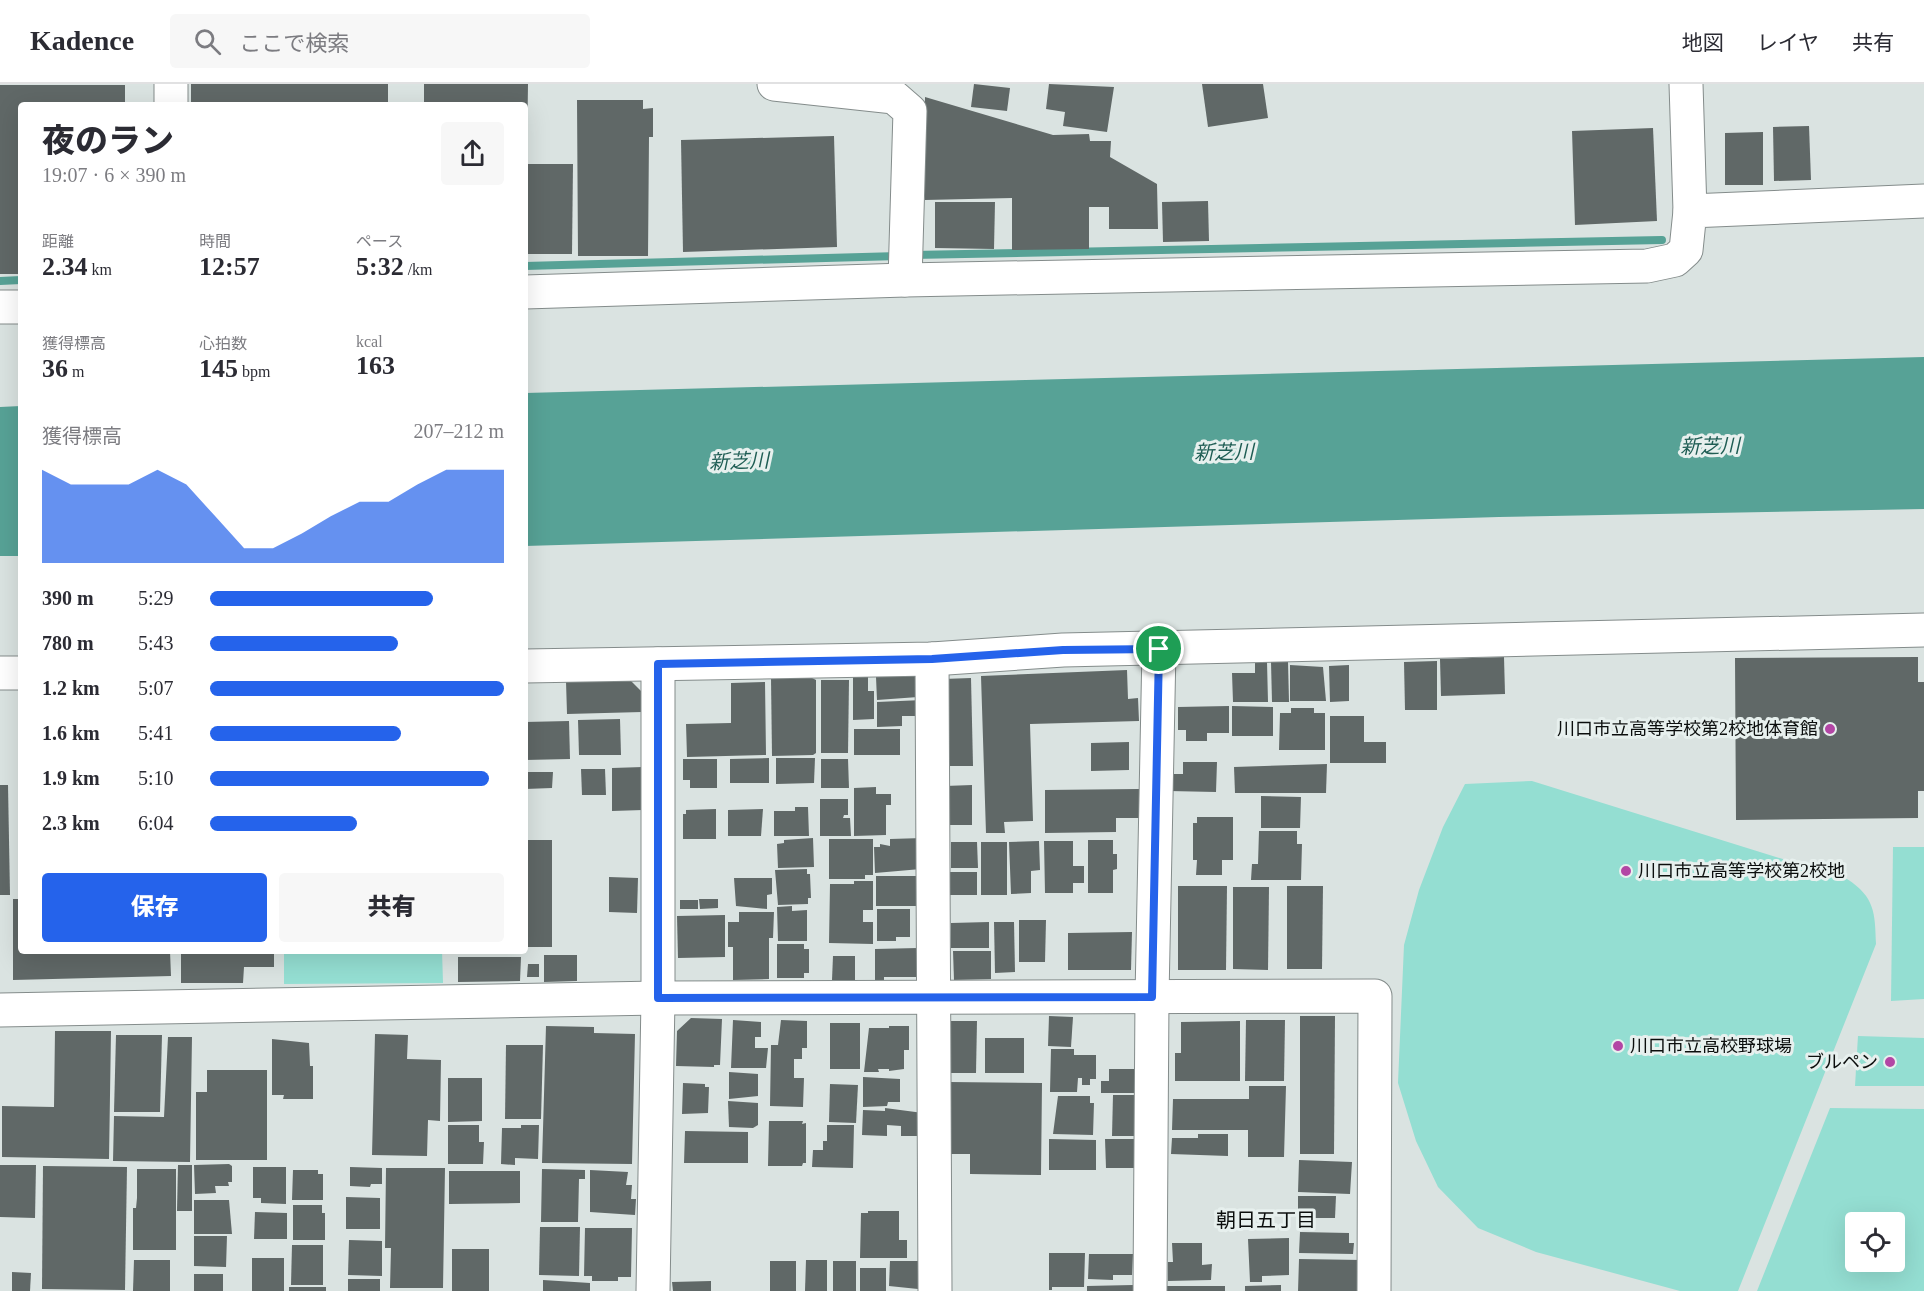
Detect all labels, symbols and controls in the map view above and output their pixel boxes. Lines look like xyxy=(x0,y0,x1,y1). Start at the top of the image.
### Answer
search box xyxy=(170,14,590,68)
text: Kadence xyxy=(30,25,134,56)
icon: search xyxy=(191,25,224,58)
text: ここで検索 xyxy=(239,31,349,56)
text: 地図 xyxy=(1682,31,1724,55)
text: レイヤ xyxy=(1757,31,1819,55)
text: 共有 xyxy=(1852,31,1894,55)
button: share xyxy=(441,122,504,185)
text: 夜のラン xyxy=(42,123,174,159)
text: 19:07 · 6 × 390 m xyxy=(42,164,186,186)
text: 距離 xyxy=(42,233,74,250)
text: 時間 xyxy=(199,233,231,250)
text: ペース xyxy=(356,233,403,250)
text: 2.34 xyxy=(42,252,88,281)
text: 12:57 xyxy=(199,252,260,281)
text: 5:32 xyxy=(356,252,404,281)
text: km xyxy=(88,261,112,278)
text: /km xyxy=(404,261,433,278)
text: kcal xyxy=(356,333,383,350)
text: 獲得標高 xyxy=(42,335,106,352)
text: 心拍数 xyxy=(199,335,247,352)
text: 163 xyxy=(356,351,395,380)
text: 36 xyxy=(42,354,68,383)
text: 145 xyxy=(199,354,238,383)
text: m xyxy=(68,363,84,380)
text: bpm xyxy=(238,363,270,380)
text: 207–212 m xyxy=(413,420,504,442)
text: 獲得標高 xyxy=(42,425,122,447)
water label: 新芝川 xyxy=(1680,434,1742,458)
water label: 新芝川 xyxy=(1194,440,1256,464)
water label: 新芝川 xyxy=(709,449,771,473)
text: 390 m xyxy=(42,587,94,609)
text: 5:29 xyxy=(138,587,174,609)
pin xyxy=(1133,623,1184,674)
text: 780 m xyxy=(42,632,94,654)
text: 5:43 xyxy=(138,632,174,654)
icon: arrive xyxy=(1142,632,1175,665)
text: 1.2 km xyxy=(42,677,100,699)
text: 5:07 xyxy=(138,677,174,699)
place label: 川口市立高等学校第2校地体育館 xyxy=(1557,719,1818,739)
text: 1.6 km xyxy=(42,722,100,744)
text: 5:41 xyxy=(138,722,174,744)
marker: 川口市立高等学校第2校地体育館 xyxy=(1823,722,1837,736)
text: 1.9 km xyxy=(42,767,100,789)
text: 5:10 xyxy=(138,767,174,789)
text: 2.3 km xyxy=(42,812,100,834)
text: 6:04 xyxy=(138,812,174,834)
place label: 川口市立高等学校第2校地 xyxy=(1638,861,1845,881)
marker: 川口市立高等学校第2校地 xyxy=(1619,864,1633,878)
button: 保存 xyxy=(42,873,267,942)
button: 共有 xyxy=(279,873,504,942)
place label: 川口市立高校野球場 xyxy=(1630,1036,1792,1056)
marker: 川口市立高校野球場 xyxy=(1611,1039,1625,1053)
place label: ブルペン xyxy=(1806,1052,1878,1072)
marker: ブルペン xyxy=(1883,1055,1897,1069)
district label: 朝日五丁目 xyxy=(1216,1209,1316,1231)
map controls xyxy=(1845,1212,1905,1272)
button: locate xyxy=(1845,1212,1905,1272)

